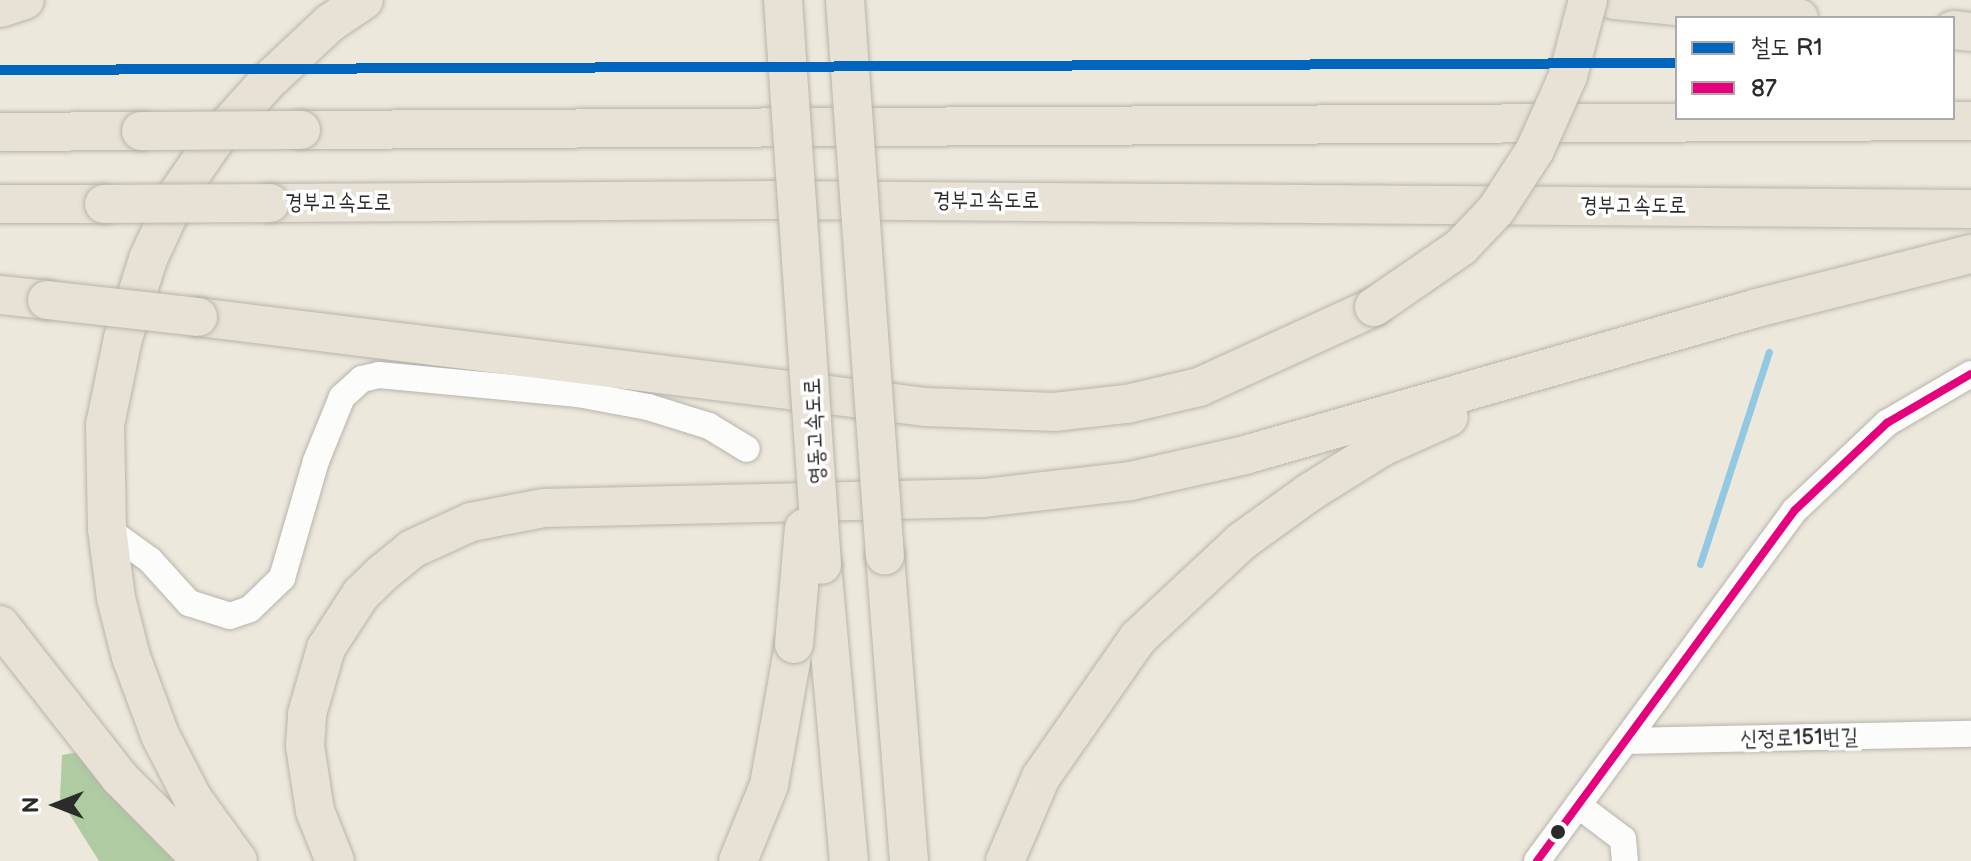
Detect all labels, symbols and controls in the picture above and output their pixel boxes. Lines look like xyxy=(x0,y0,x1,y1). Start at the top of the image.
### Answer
legend xyxy=(1675,16,1955,120)
text: 철도 R1 xyxy=(1751,33,1822,62)
text: 87 xyxy=(1751,74,1777,103)
street label: 경부고속도로 xyxy=(933,188,1039,214)
street label: 경부고속도로 xyxy=(285,190,391,216)
street label: 경부고속도로 xyxy=(1580,193,1686,219)
street label: 영동고속도로 xyxy=(799,377,831,485)
street label: 신정로151번길 xyxy=(1740,724,1858,752)
north arrow xyxy=(16,765,96,845)
text: N xyxy=(18,797,45,813)
unlabelled marker xyxy=(1550,824,1566,840)

